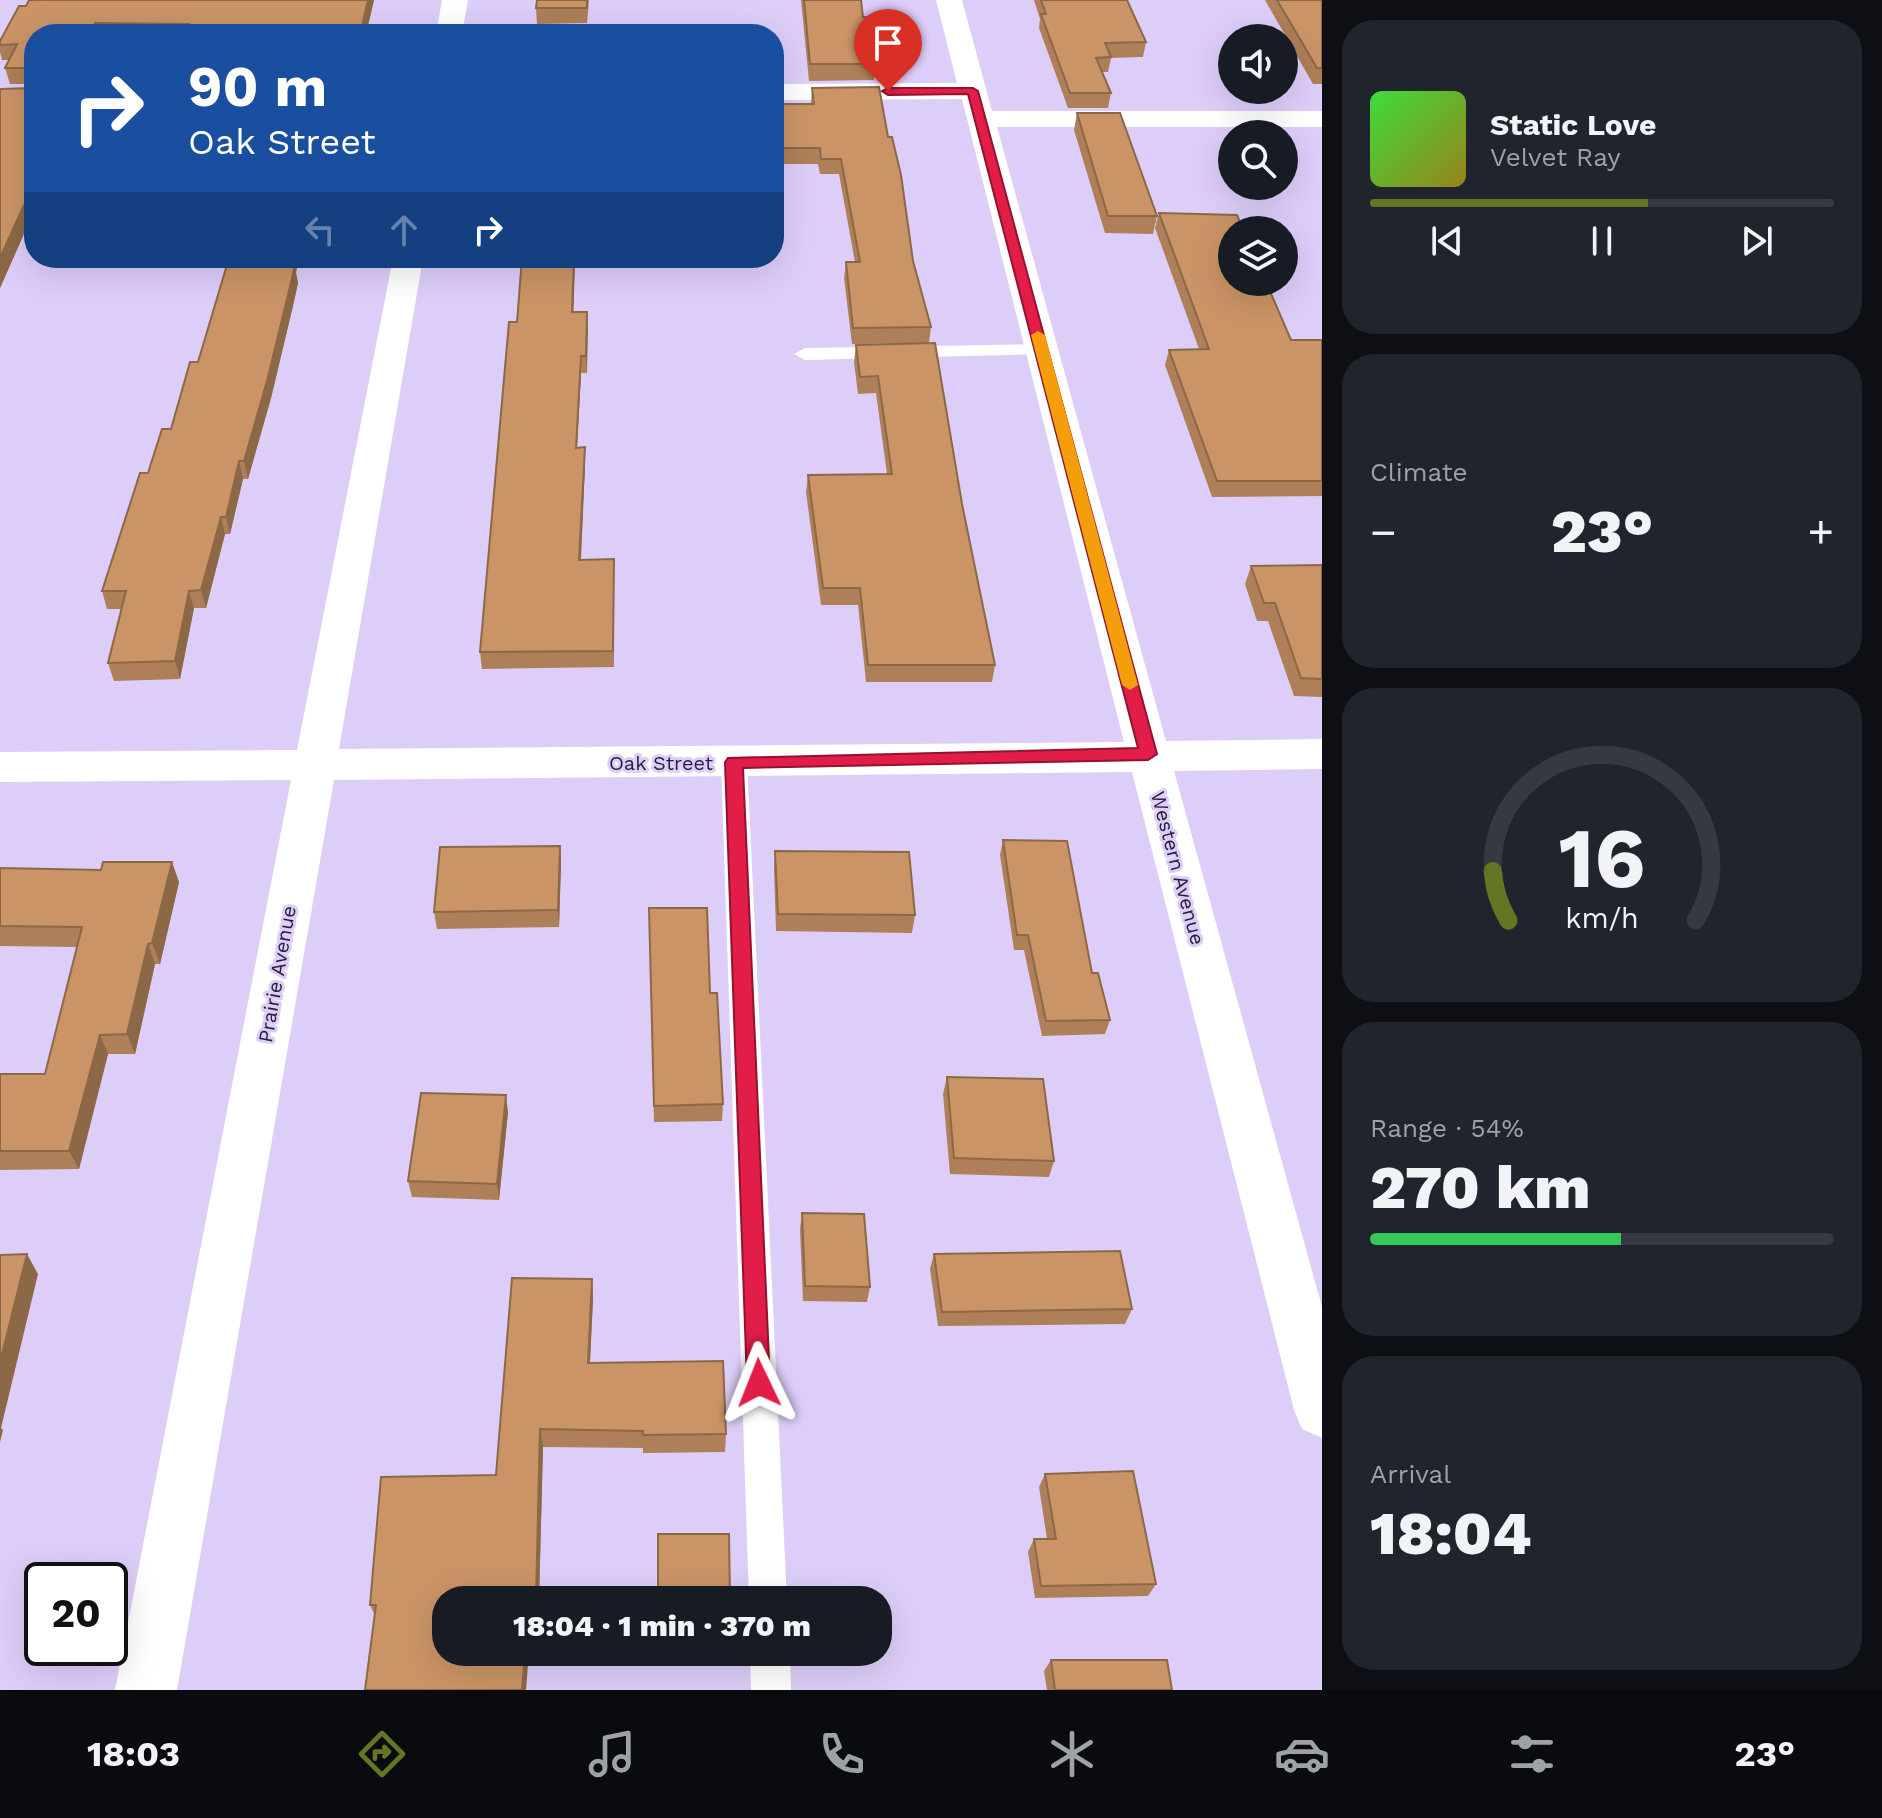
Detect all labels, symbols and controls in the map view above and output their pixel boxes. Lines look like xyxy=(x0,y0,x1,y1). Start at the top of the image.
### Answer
pin xyxy=(854,9,922,91)
icon: arrive xyxy=(866,21,910,65)
map controls xyxy=(1218,24,1298,296)
button: sound xyxy=(1218,24,1298,104)
text: 90 m xyxy=(188,54,327,120)
icon: right xyxy=(56,56,160,160)
text: Static Love xyxy=(1490,107,1656,142)
button: search xyxy=(1218,120,1298,200)
text: Oak Street xyxy=(188,121,376,163)
text: Velvet Ray xyxy=(1490,142,1621,172)
icon: left xyxy=(298,208,342,252)
icon: ahead xyxy=(382,208,426,252)
icon: right xyxy=(466,208,510,252)
button: layers xyxy=(1218,216,1298,296)
icon: previous xyxy=(1425,219,1469,263)
icon: pause xyxy=(1580,219,1624,263)
icon: next xyxy=(1735,219,1779,263)
text: Climate xyxy=(1370,457,1468,487)
text: 23° xyxy=(1551,496,1653,567)
text: − xyxy=(1370,506,1397,558)
text: + xyxy=(1807,506,1834,558)
street label: Oak Street xyxy=(609,751,714,775)
street label: Western Avenue xyxy=(1146,789,1210,947)
text: 16 xyxy=(1558,810,1646,907)
text: km/h xyxy=(1565,901,1639,935)
street label: Prairie Avenue xyxy=(253,904,301,1044)
text: Range · 54% xyxy=(1370,1113,1524,1143)
text: 270 km xyxy=(1370,1152,1591,1223)
position arrow xyxy=(717,1341,801,1425)
text: Arrival xyxy=(1370,1459,1451,1489)
text: 18:04 xyxy=(1370,1498,1531,1569)
speed limit sign: 20 xyxy=(24,1562,128,1666)
text: 18:04 · 1 min · 370 m xyxy=(513,1608,811,1643)
icon: directions xyxy=(354,1726,410,1782)
icon: music xyxy=(584,1726,640,1782)
icon: phone xyxy=(814,1726,870,1782)
icon: climate xyxy=(1044,1726,1100,1782)
icon: car xyxy=(1274,1726,1330,1782)
icon: filters xyxy=(1504,1726,1560,1782)
text: 18:03 xyxy=(87,1733,180,1775)
text: 23° xyxy=(1734,1733,1795,1775)

